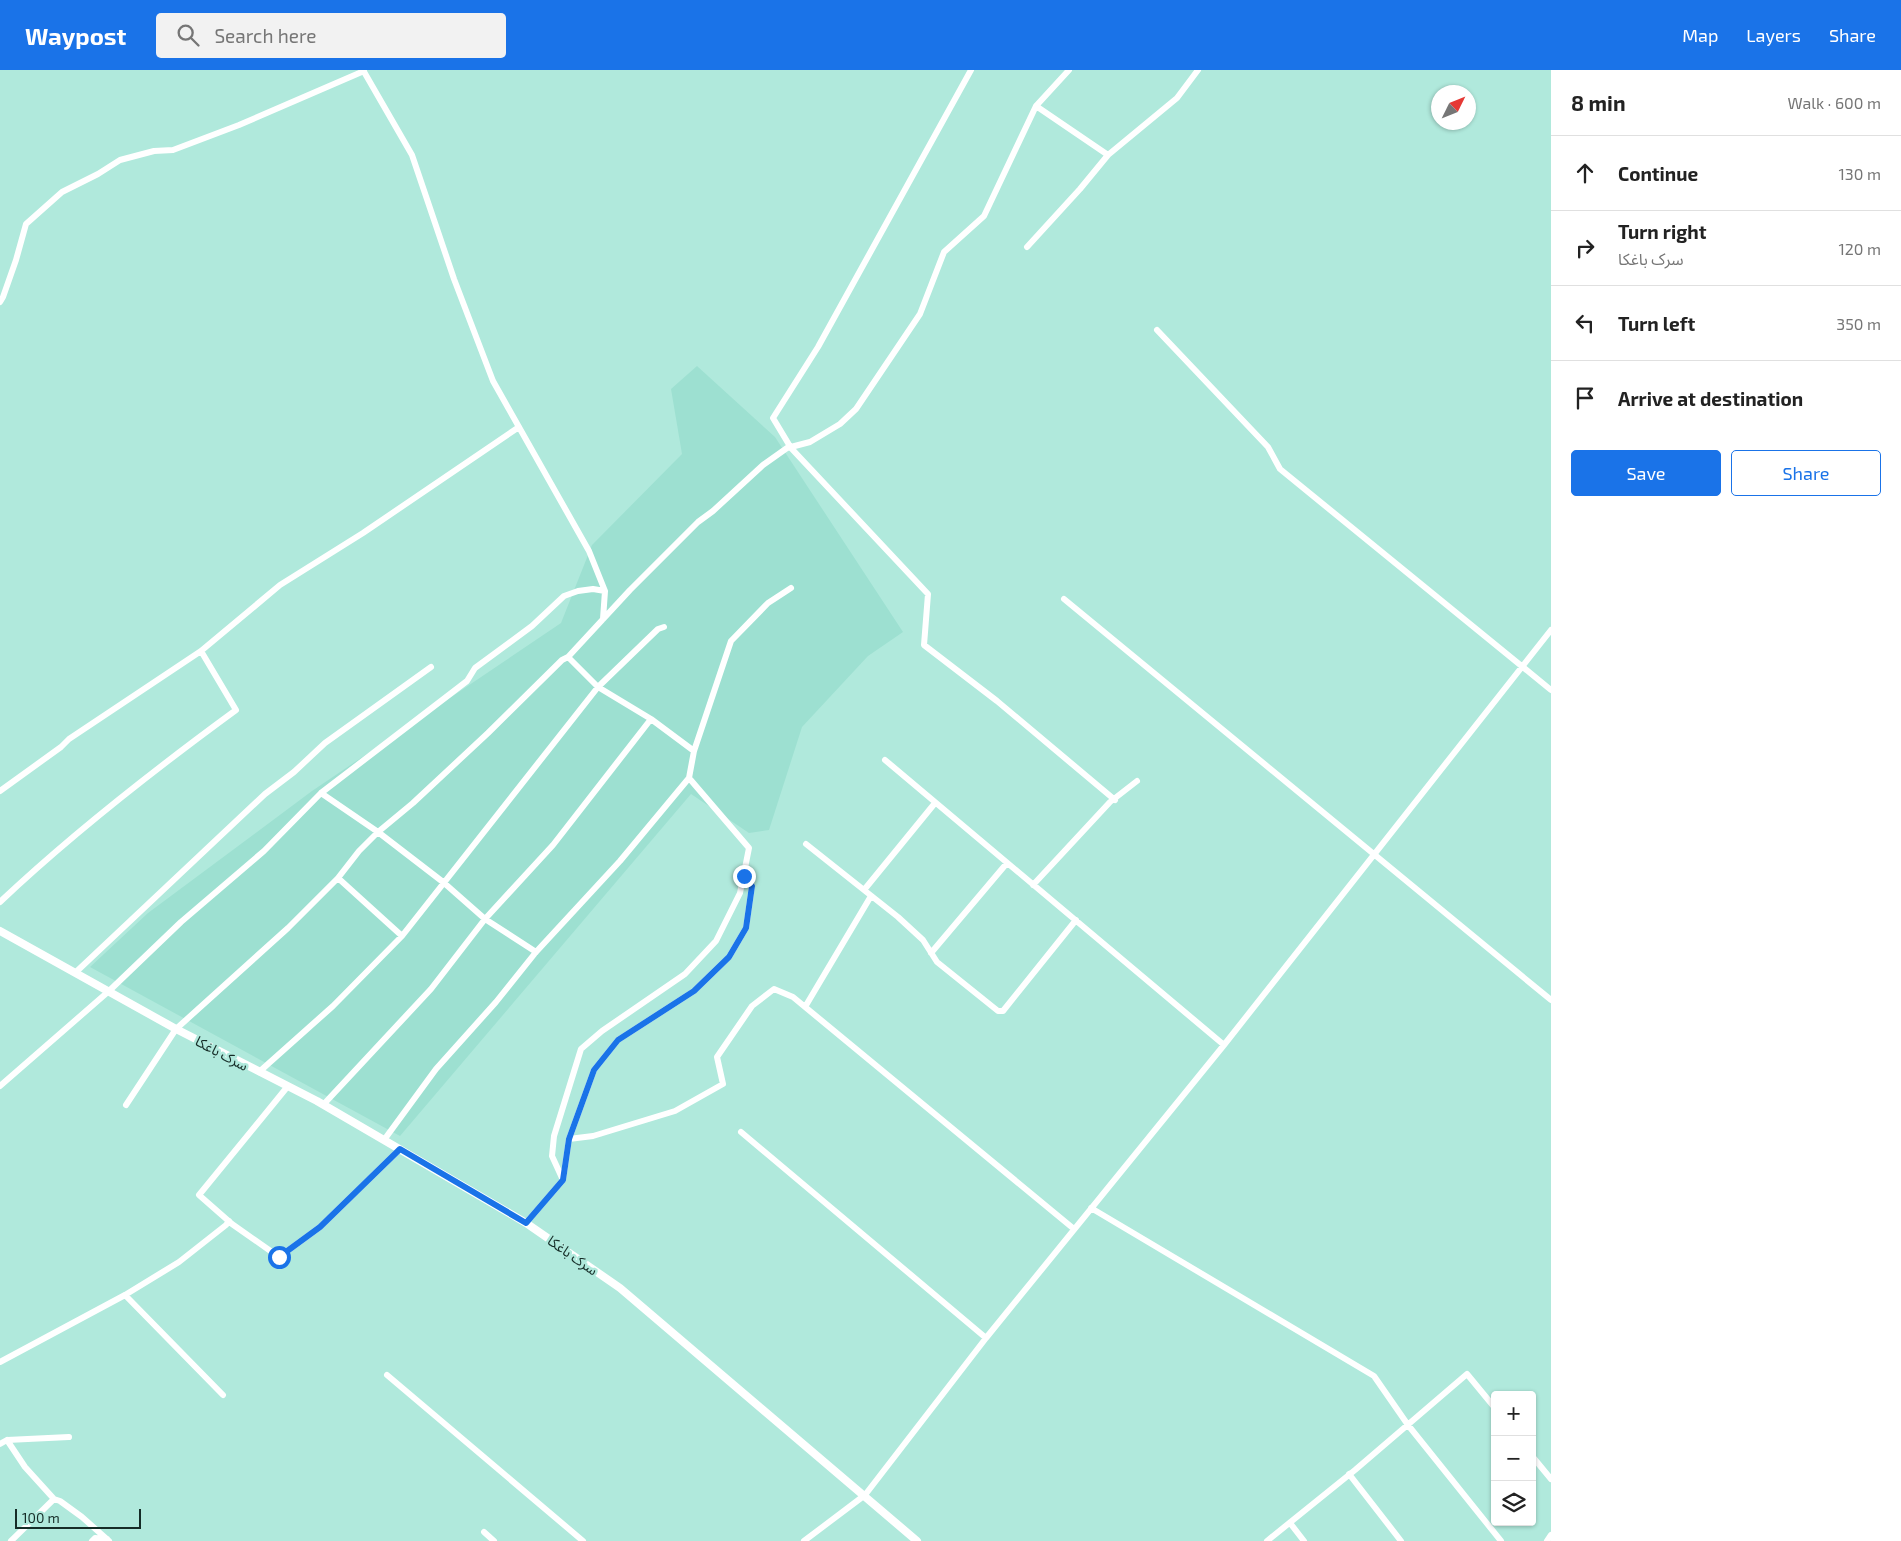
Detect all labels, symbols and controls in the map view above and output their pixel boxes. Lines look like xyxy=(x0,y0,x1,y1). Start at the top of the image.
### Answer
search box xyxy=(156,13,506,58)
text: Waypost xyxy=(25,21,126,50)
icon: search xyxy=(174,21,202,49)
text: Search here xyxy=(214,24,317,47)
text: Map xyxy=(1682,24,1718,46)
text: Layers xyxy=(1746,24,1801,46)
text: Share xyxy=(1829,24,1876,46)
north arrow xyxy=(1431,85,1476,130)
text: 8 min xyxy=(1571,90,1626,115)
text: Walk · 600 m xyxy=(1788,93,1881,112)
icon: ahead xyxy=(1571,159,1599,187)
text: Continue xyxy=(1618,162,1698,185)
text: 130 m xyxy=(1839,164,1881,183)
text: Turn right xyxy=(1618,220,1706,243)
icon: right xyxy=(1571,234,1599,262)
text: 120 m xyxy=(1838,239,1881,258)
text: سرک باغکا xyxy=(1618,249,1684,268)
icon: left xyxy=(1571,309,1599,337)
text: Turn left xyxy=(1618,312,1695,335)
text: 350 m xyxy=(1836,314,1881,333)
icon: arrive xyxy=(1571,384,1599,412)
text: Arrive at destination xyxy=(1618,387,1803,410)
button: Save xyxy=(1571,450,1721,496)
button: Share xyxy=(1731,450,1881,496)
route end xyxy=(733,865,756,888)
street label: سرک باغکا xyxy=(192,1032,251,1075)
street label: سرک باغکا xyxy=(544,1232,601,1279)
route start xyxy=(268,1246,291,1269)
map controls xyxy=(1491,1391,1536,1526)
button: + xyxy=(1491,1391,1536,1436)
button: − xyxy=(1491,1436,1536,1481)
button: layers xyxy=(1491,1481,1536,1526)
scale bar xyxy=(15,1506,141,1529)
text: 100 m xyxy=(22,1509,60,1526)

